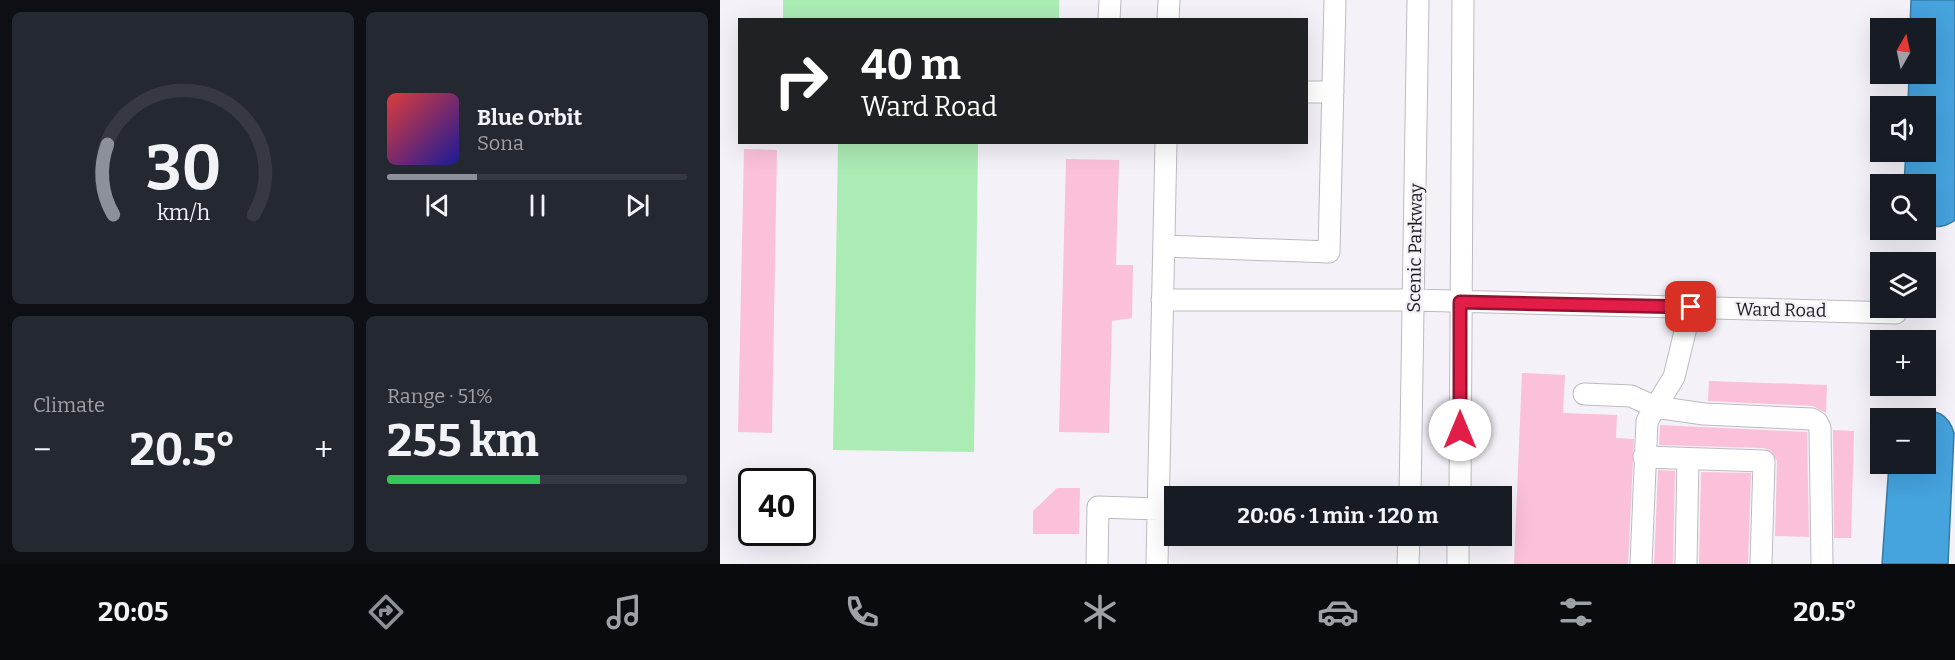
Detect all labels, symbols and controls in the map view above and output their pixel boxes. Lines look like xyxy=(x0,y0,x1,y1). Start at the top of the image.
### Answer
north arrow xyxy=(1870,18,1936,84)
map controls xyxy=(1870,18,1936,474)
text: 40 m xyxy=(861,40,961,90)
icon: right xyxy=(762,42,840,120)
text: Ward Road xyxy=(861,91,997,123)
button: sound xyxy=(1870,96,1936,162)
text: Blue Orbit xyxy=(477,104,582,131)
text: 30 xyxy=(145,131,221,206)
text: Sona xyxy=(477,131,524,155)
button: search xyxy=(1870,174,1936,240)
street label: Scenic Parkway xyxy=(1403,183,1427,313)
icon: previous xyxy=(421,189,454,222)
icon: pause xyxy=(521,189,554,222)
icon: next xyxy=(621,189,654,222)
text: km/h xyxy=(156,200,210,226)
button: layers xyxy=(1870,252,1936,318)
pin xyxy=(1665,281,1716,332)
icon: arrive xyxy=(1674,290,1707,323)
street label: Ward Road xyxy=(1735,298,1827,322)
button: + xyxy=(1870,330,1936,396)
text: Range · 51% xyxy=(387,384,493,408)
text: Climate xyxy=(33,393,105,417)
position arrow xyxy=(1428,398,1492,462)
button: − xyxy=(1870,408,1936,474)
text: 255 km xyxy=(387,414,539,468)
text: 20.5° xyxy=(130,423,236,477)
text: − xyxy=(33,430,51,470)
text: + xyxy=(314,430,333,470)
speed limit sign: 40 xyxy=(738,468,816,546)
text: 20:06 · 1 min · 120 m xyxy=(1238,502,1438,529)
icon: directions xyxy=(365,591,407,633)
icon: music xyxy=(603,591,645,633)
icon: phone xyxy=(841,591,883,633)
icon: climate xyxy=(1079,591,1121,633)
icon: car xyxy=(1317,591,1359,633)
icon: filters xyxy=(1555,591,1597,633)
text: 20:05 xyxy=(98,596,169,628)
text: 20.5° xyxy=(1793,596,1857,628)

